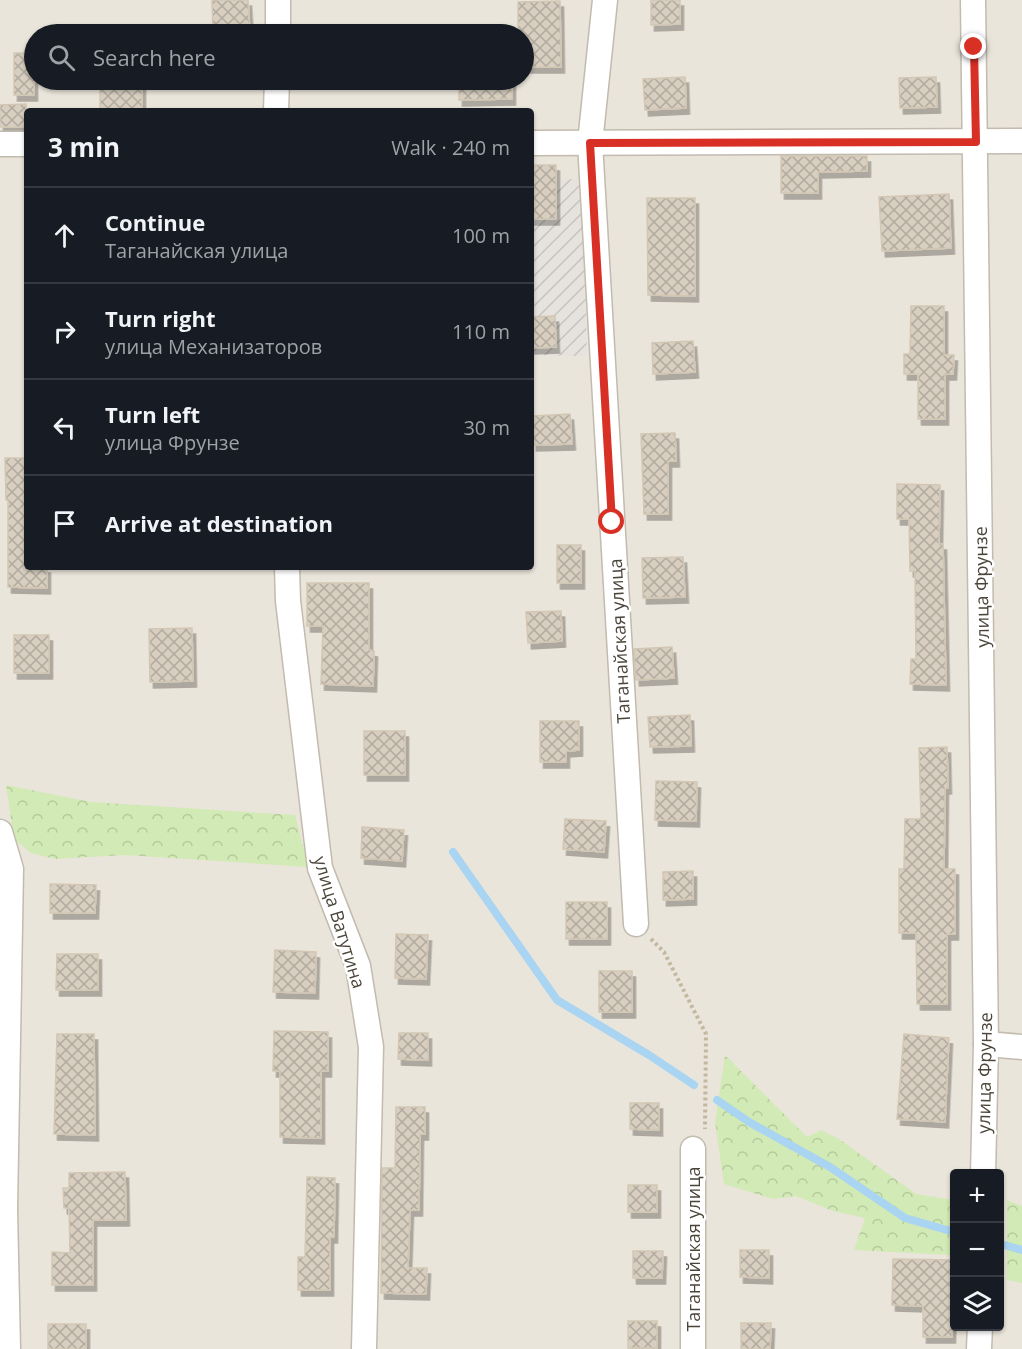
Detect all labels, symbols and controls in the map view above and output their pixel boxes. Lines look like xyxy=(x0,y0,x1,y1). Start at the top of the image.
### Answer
search box xyxy=(24,24,534,90)
route end xyxy=(960,33,986,59)
icon: search xyxy=(45,41,78,74)
text: Search here xyxy=(93,42,216,72)
text: 3 min xyxy=(48,129,120,165)
text: Walk · 240 m xyxy=(391,134,510,161)
text: Continue xyxy=(105,207,205,237)
icon: ahead xyxy=(48,219,81,252)
text: 100 m xyxy=(452,222,510,249)
text: Таганайская улица xyxy=(105,237,288,264)
text: Turn right xyxy=(105,303,216,333)
icon: right xyxy=(48,315,81,348)
text: 110 m xyxy=(452,318,510,345)
text: улица Механизаторов xyxy=(105,333,322,360)
text: Turn left xyxy=(105,399,200,429)
icon: left xyxy=(48,411,81,444)
text: 30 m xyxy=(463,414,510,441)
text: улица Фрунзе xyxy=(105,429,240,456)
icon: arrive xyxy=(48,507,81,540)
text: Arrive at destination xyxy=(105,508,333,538)
route start xyxy=(598,508,624,534)
street label: улица Фрунзе xyxy=(968,526,994,648)
street label: Таганайская улица xyxy=(603,558,635,724)
street label: улица Ватутина xyxy=(308,853,372,991)
street label: улица Фрунзе xyxy=(971,1012,997,1134)
street label: Таганайская улица xyxy=(681,1166,705,1332)
map controls xyxy=(950,1169,1004,1331)
button: + xyxy=(950,1169,1004,1223)
button: − xyxy=(950,1223,1004,1277)
button: layers xyxy=(950,1277,1004,1331)

